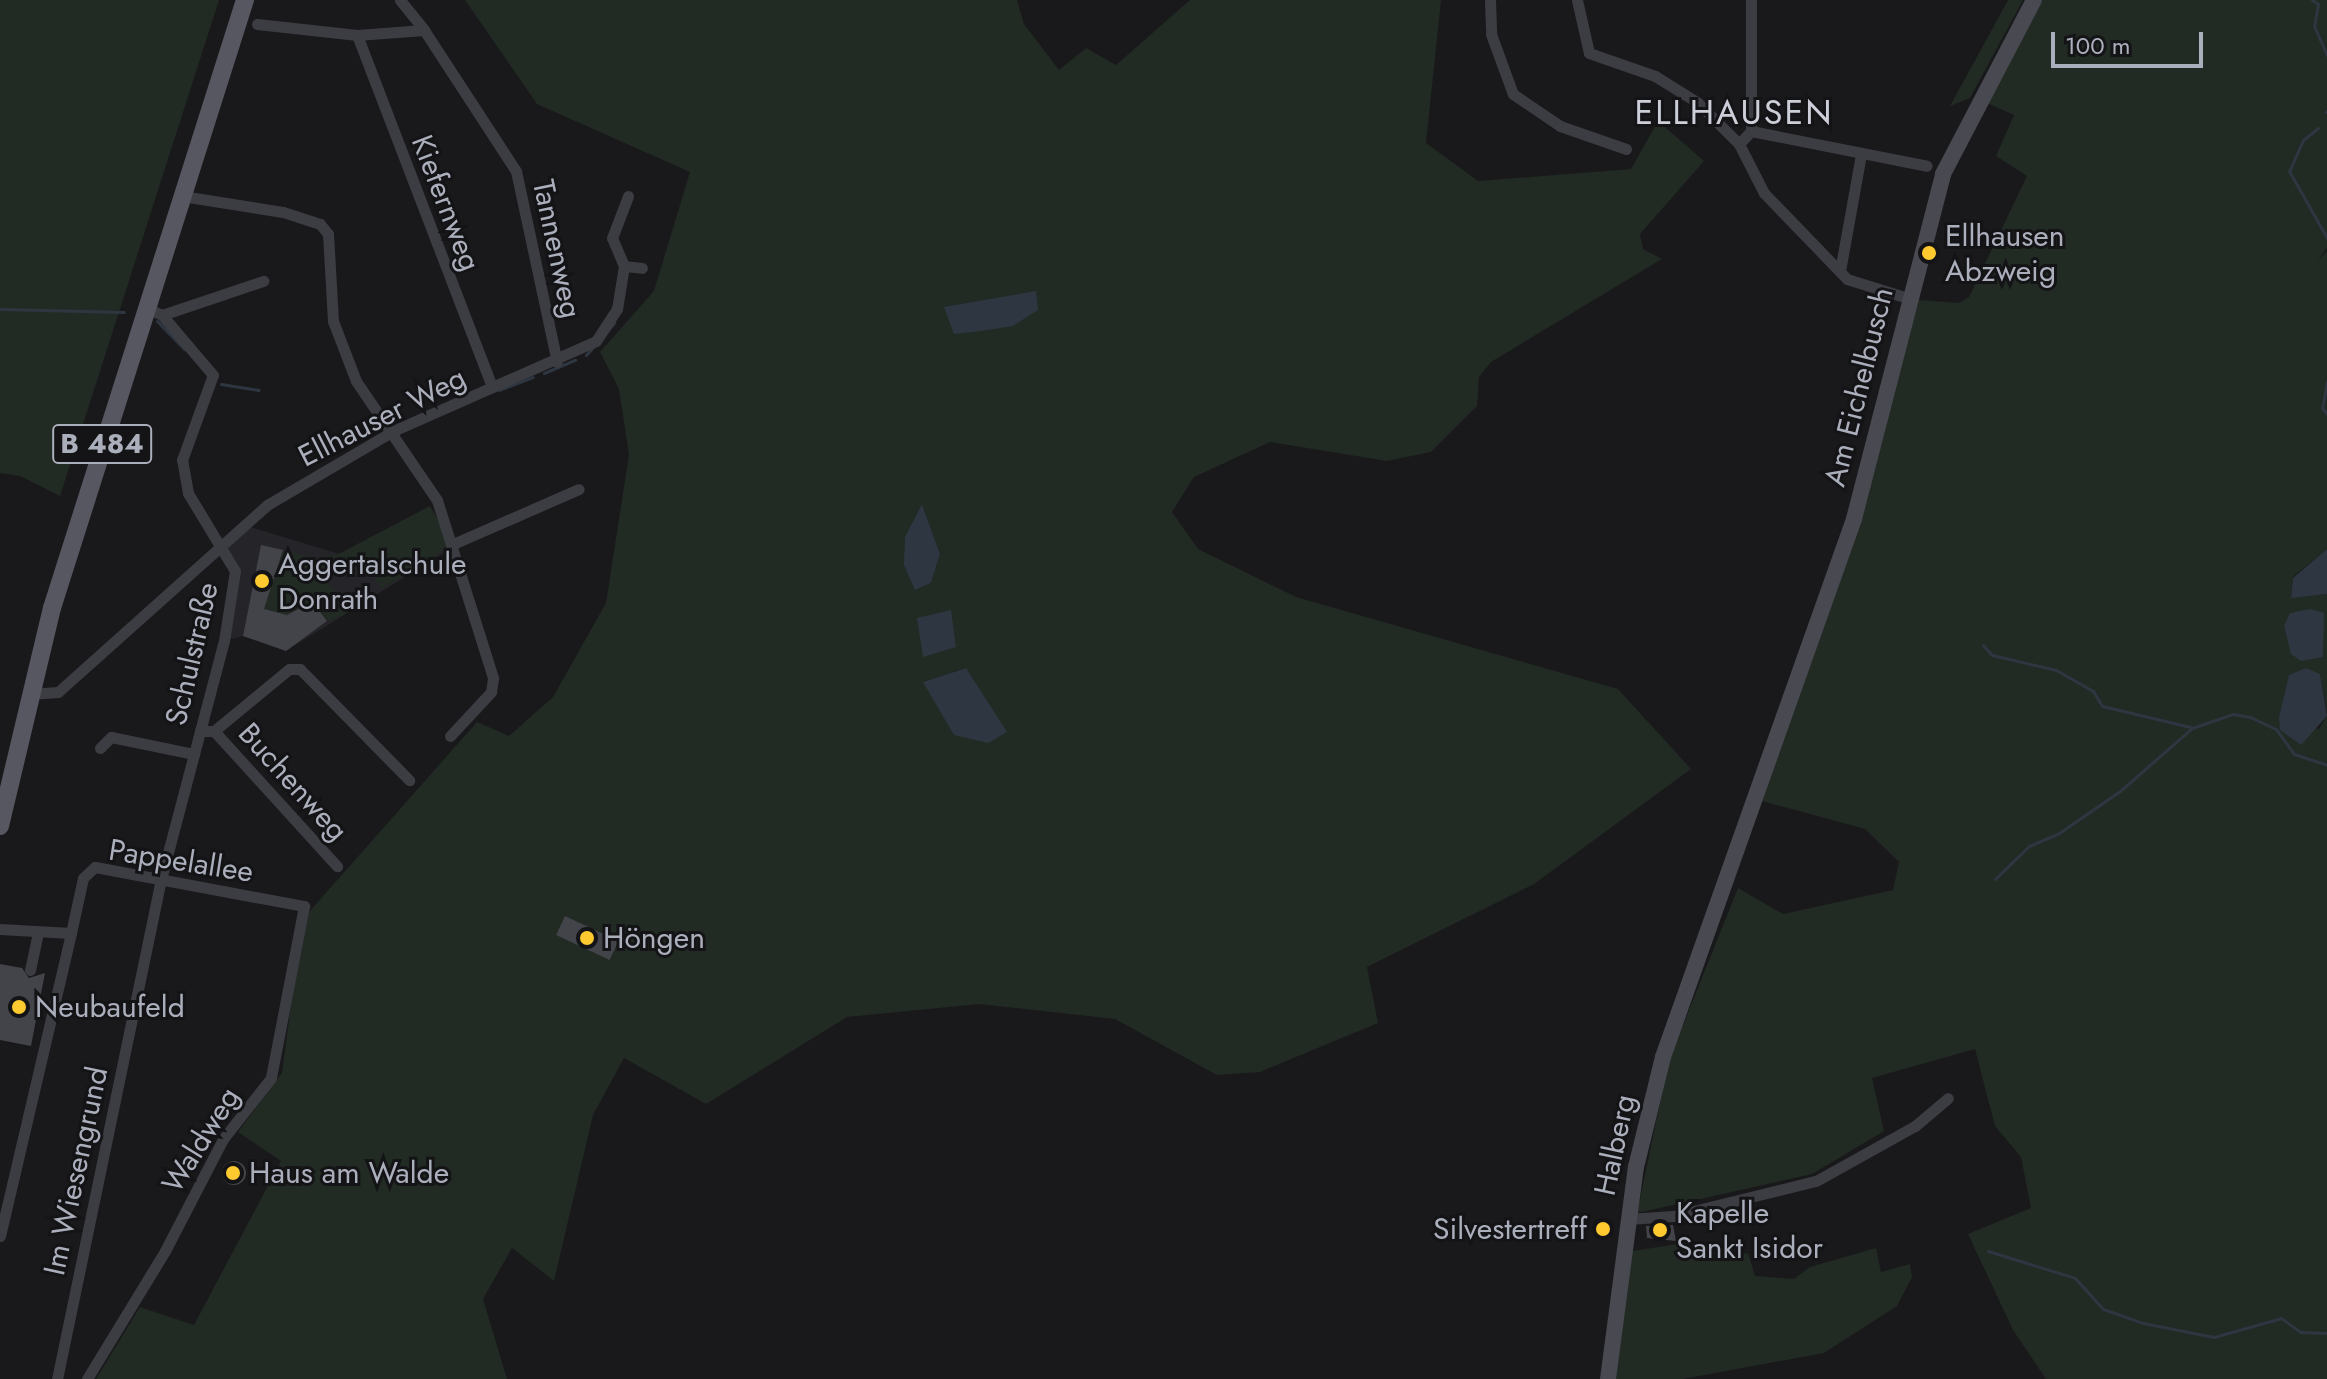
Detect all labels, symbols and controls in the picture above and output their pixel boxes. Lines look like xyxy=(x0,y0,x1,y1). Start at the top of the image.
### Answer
scale bar xyxy=(2055,16,2207,66)
text: 100 m xyxy=(2065,28,2131,63)
district label: ELLHAUSEN xyxy=(1634,93,1834,133)
street label: Kiefernweg xyxy=(404,130,488,276)
street label: Tannenweg xyxy=(525,177,589,321)
place label: Ellhausen Abzweig xyxy=(1945,218,2065,288)
marker: Ellhausen Abzweig xyxy=(1920,244,1938,262)
street label: Am Eichelbusch xyxy=(1817,284,1901,490)
street label: Ellhauser Weg xyxy=(292,359,472,475)
road number: B 484 xyxy=(52,420,152,468)
place label: Aggertalschule Donrath xyxy=(278,546,467,616)
marker: Aggertalschule Donrath xyxy=(253,572,271,590)
street label: Schulstraße xyxy=(158,579,226,729)
street label: Buchenweg xyxy=(231,716,355,848)
street label: Pappelallee xyxy=(106,832,256,890)
place label: Höngen xyxy=(603,920,705,956)
marker: Höngen xyxy=(578,929,596,947)
place label: Neubaufeld xyxy=(35,989,185,1025)
marker: Neubaufeld xyxy=(10,998,28,1016)
street label: Im Wiesengrund xyxy=(36,1064,116,1278)
street label: Waldweg xyxy=(155,1081,247,1199)
street label: Halberg xyxy=(1587,1091,1643,1199)
place label: Haus am Walde xyxy=(249,1155,449,1191)
marker: Haus am Walde xyxy=(224,1164,242,1182)
place label: Kapelle Sankt Isidor xyxy=(1676,1195,1823,1266)
place label: Silvestertreff xyxy=(1433,1211,1587,1247)
marker: Silvestertreff xyxy=(1594,1220,1612,1238)
marker: Kapelle Sankt Isidor xyxy=(1651,1221,1669,1239)

